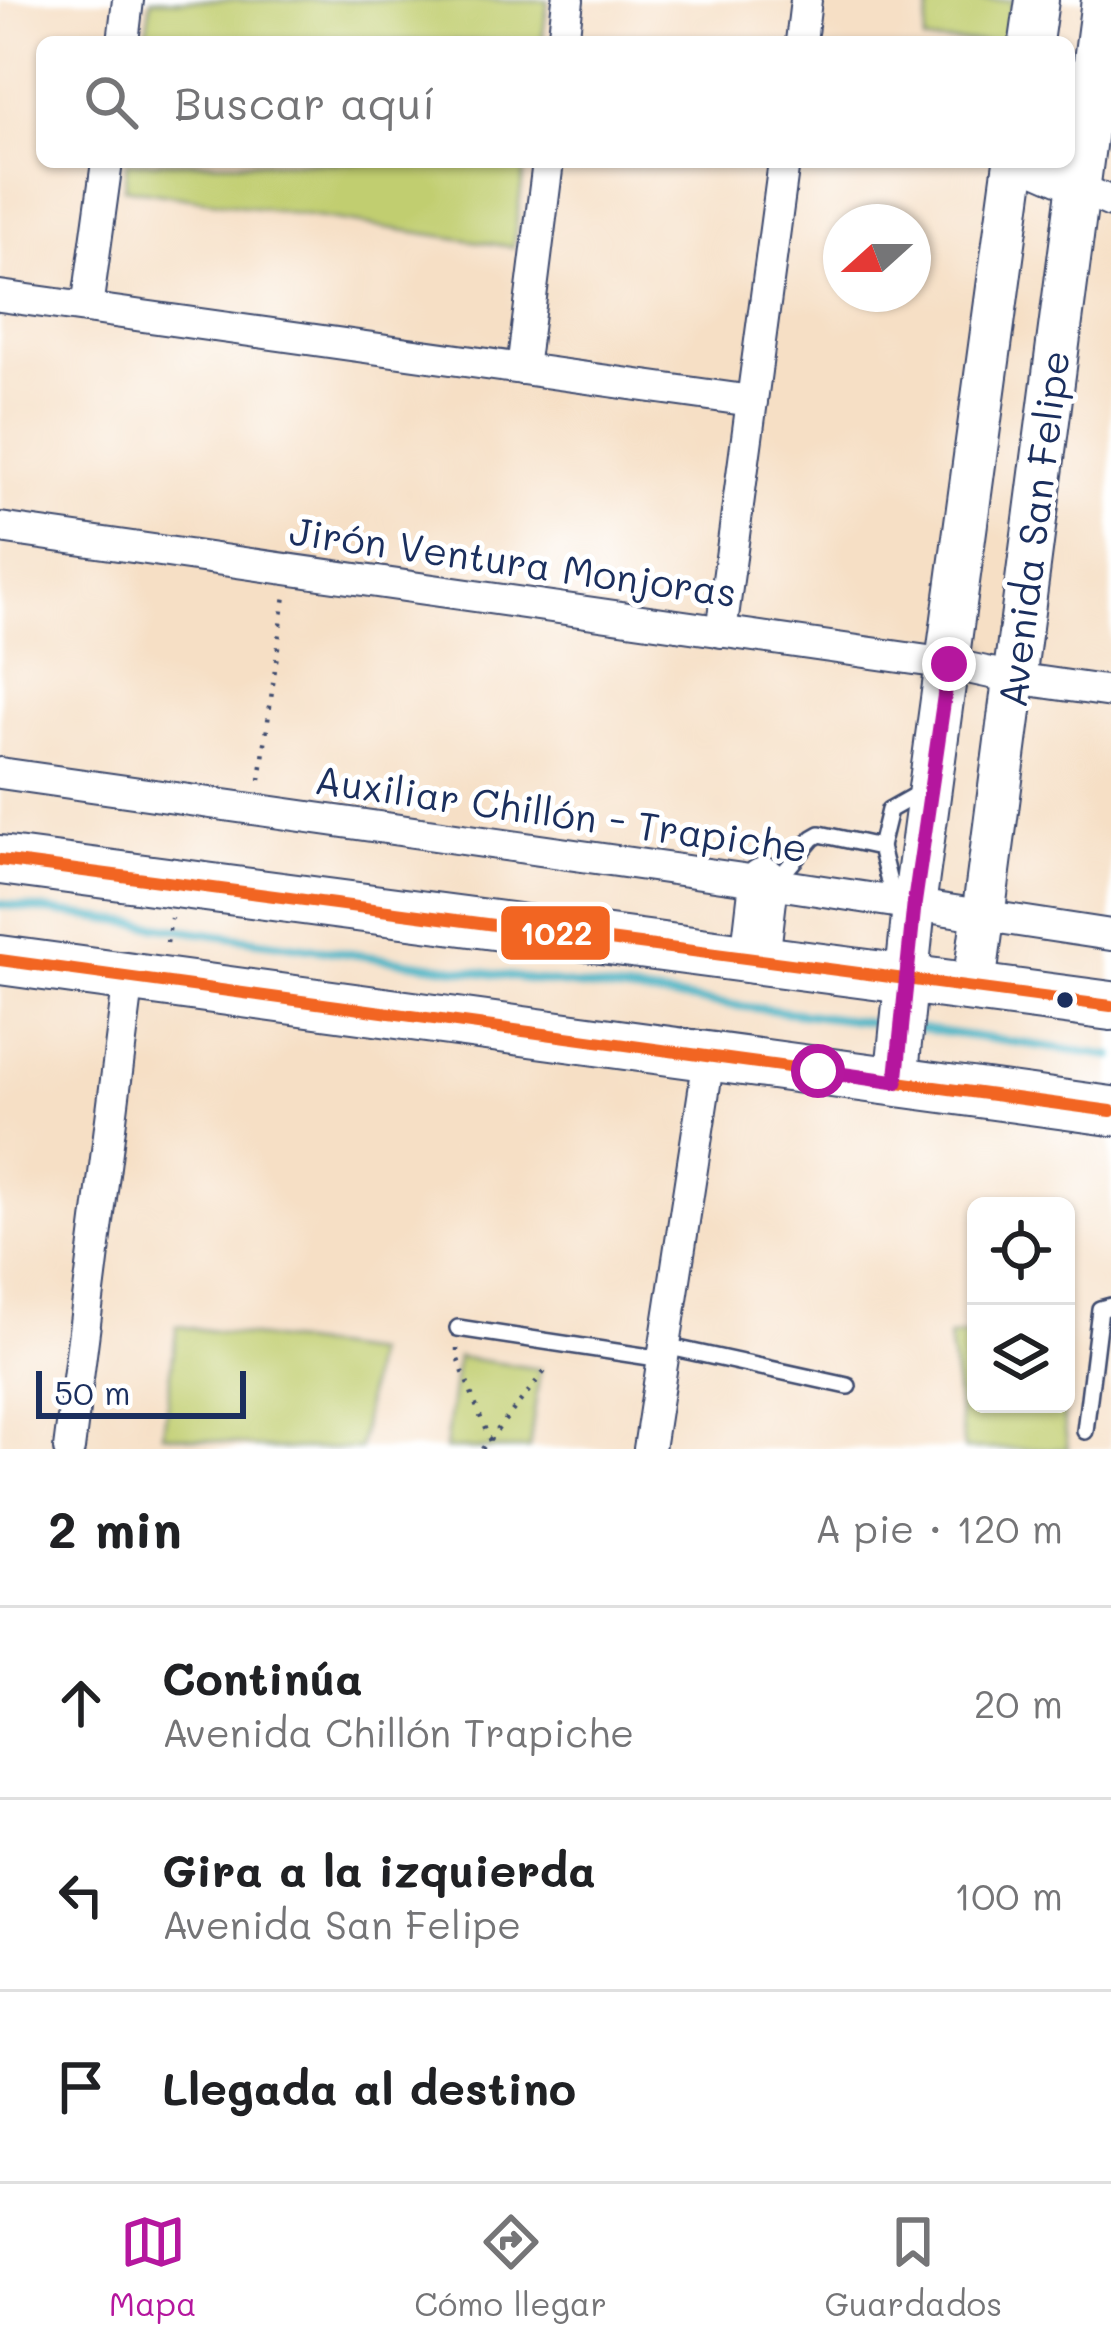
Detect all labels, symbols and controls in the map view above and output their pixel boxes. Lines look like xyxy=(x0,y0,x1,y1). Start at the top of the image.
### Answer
search box xyxy=(36,36,1075,168)
icon: search xyxy=(78,69,144,135)
text: Buscar aquí xyxy=(174,73,436,131)
north arrow xyxy=(823,204,931,312)
street label: Avenida San Felipe xyxy=(985,347,1080,710)
street label: Jirón Ventura Monjoras xyxy=(287,504,740,617)
route end xyxy=(922,637,976,691)
street label: Auxiliar Chillón - Trapiche xyxy=(312,753,811,872)
line badge: 1022 xyxy=(499,904,612,962)
text: 1022 xyxy=(520,910,592,953)
unlabelled marker xyxy=(1054,989,1076,1011)
route start xyxy=(791,1044,845,1098)
map controls xyxy=(967,1197,1075,1413)
button: locate xyxy=(967,1197,1075,1305)
button: layers xyxy=(967,1305,1075,1413)
scale bar xyxy=(36,1365,246,1418)
text: 50 m xyxy=(54,1370,130,1413)
text: 2 min xyxy=(48,1494,182,1561)
text: A pie · 120 m xyxy=(815,1502,1063,1553)
text: Continúa xyxy=(162,1648,363,1706)
icon: ahead xyxy=(48,1670,114,1736)
text: 20 m xyxy=(974,1677,1063,1728)
text: Avenida Chillón Trapiche xyxy=(162,1706,634,1757)
text: Gira a la izquierda xyxy=(162,1840,596,1898)
icon: left xyxy=(48,1862,114,1928)
text: 100 m xyxy=(954,1869,1063,1920)
text: Avenida San Felipe xyxy=(162,1898,521,1949)
icon: arrive xyxy=(48,2054,114,2120)
text: Llegada al destino xyxy=(162,2058,576,2116)
tab: Mapa xyxy=(109,2209,197,2324)
tab: Cómo llegar xyxy=(414,2209,607,2324)
tab: Guardados xyxy=(825,2209,1002,2324)

